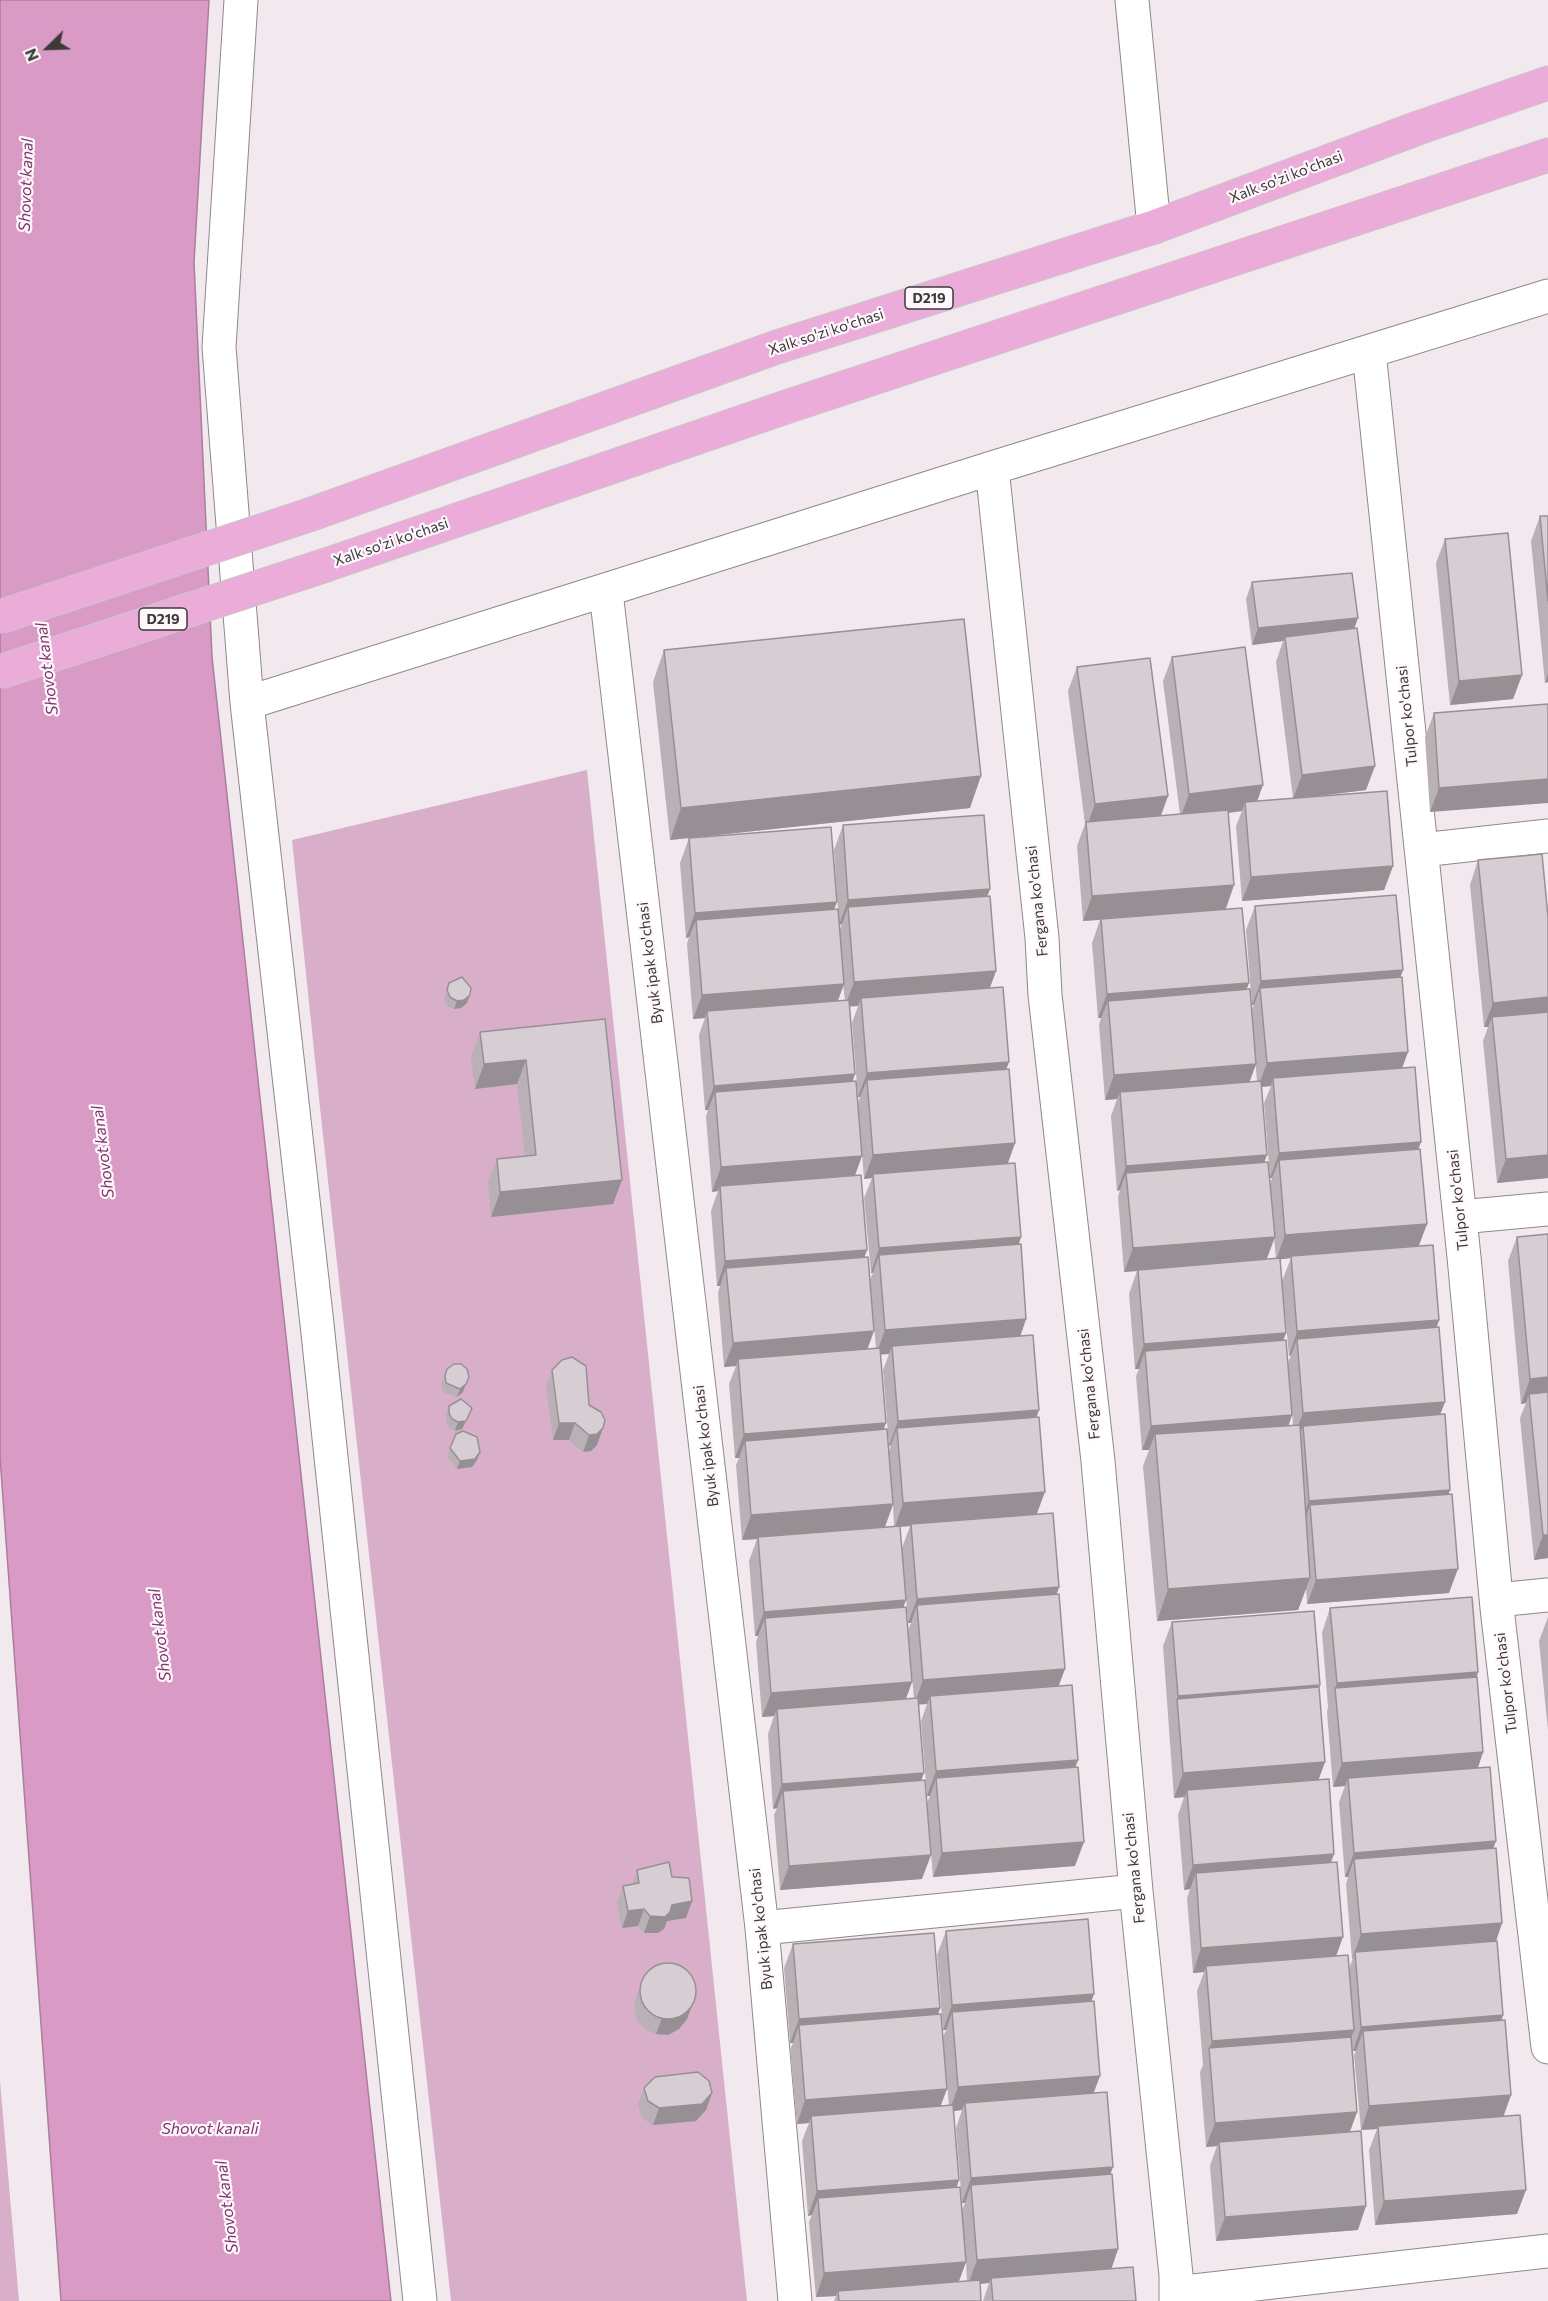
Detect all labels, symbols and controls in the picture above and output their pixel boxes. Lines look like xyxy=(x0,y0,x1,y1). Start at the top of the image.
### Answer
north arrow xyxy=(18,18,78,78)
text: N xyxy=(20,46,42,64)
water label: Shovot kanal xyxy=(15,138,37,232)
street label: Xalk so'zi ko'chasi xyxy=(1227,147,1345,207)
road number: D219 xyxy=(905,287,953,309)
street label: Xalk so'zi ko'chasi xyxy=(766,305,886,359)
street label: Xalk so'zi ko'chasi xyxy=(331,514,451,570)
road number: D219 xyxy=(139,608,187,630)
water label: Shovot kanal xyxy=(32,622,62,716)
street label: Tulpor ko'chasi xyxy=(1393,665,1421,767)
street label: Fergana ko'chasi xyxy=(1022,845,1052,957)
street label: Byuk ipak ko'chasi xyxy=(634,901,666,1025)
water label: Shovot kanal xyxy=(88,1105,118,1199)
street label: Tulpor ko'chasi xyxy=(1444,1149,1472,1251)
street label: Fergana ko'chasi xyxy=(1074,1328,1104,1440)
street label: Byuk ipak ko'chasi xyxy=(690,1384,722,1508)
water label: Shovot kanal xyxy=(145,1588,175,1682)
street label: Tulpor ko'chasi xyxy=(1491,1631,1521,1735)
street label: Fergana ko'chasi xyxy=(1119,1812,1149,1924)
street label: Byuk ipak ko'chasi xyxy=(746,1867,776,1991)
water label: Shovot kanali xyxy=(161,2119,259,2139)
water label: Shovot kanal xyxy=(212,2160,242,2254)

